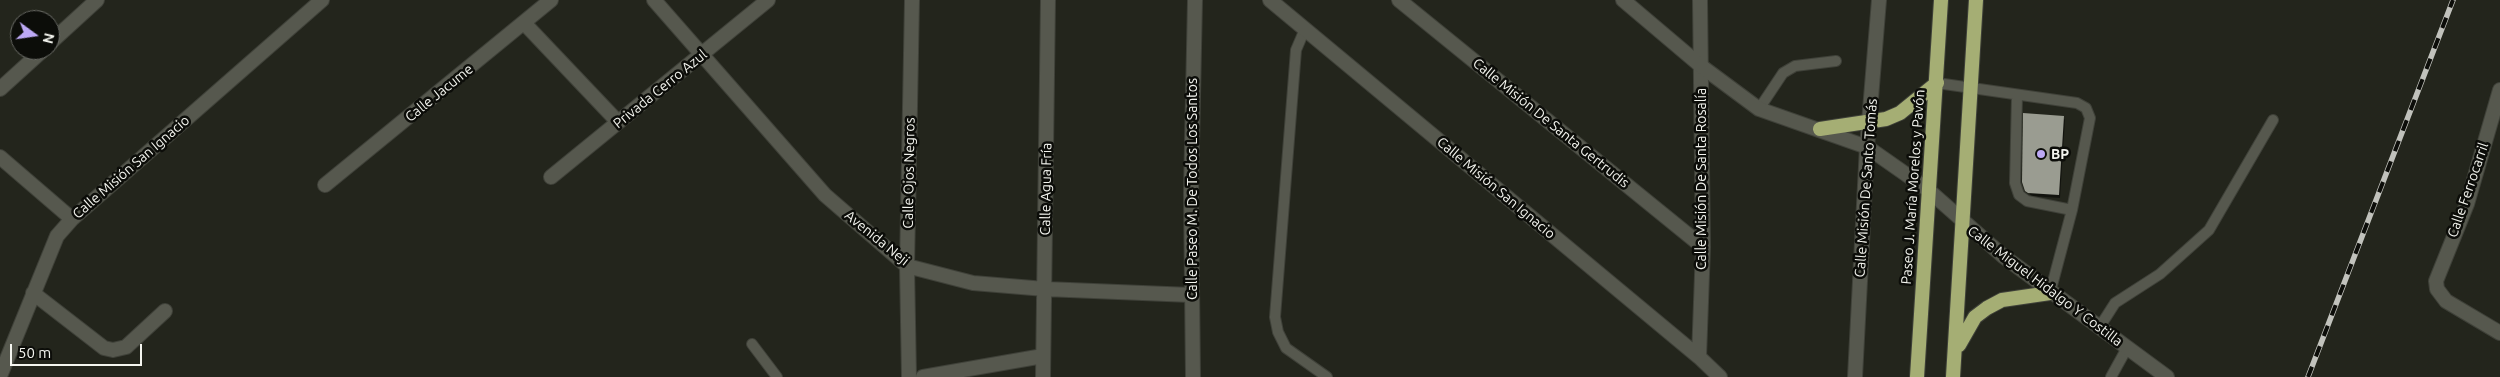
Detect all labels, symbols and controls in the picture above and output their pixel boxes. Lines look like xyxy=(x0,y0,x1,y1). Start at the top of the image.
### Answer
north arrow xyxy=(10,10,60,60)
text: N xyxy=(40,31,58,45)
street label: Privada Cerro Azul xyxy=(610,46,710,132)
street label: Calle Misión De Santa Gertrudis xyxy=(1469,55,1633,191)
street label: Calle Jacume xyxy=(402,61,476,125)
street label: Calle Paseo M. De Todos Los Santos xyxy=(1184,78,1200,300)
street label: Calle Misión De Santa Rosalía xyxy=(1693,88,1709,270)
street label: Paseo J. María Morelos y Pavón xyxy=(1898,89,1928,285)
street label: Calle Misión De Santo Tomás xyxy=(1851,98,1881,278)
street label: Calle Misión San Ignacio xyxy=(69,112,193,222)
street label: Calle Ojos Negros xyxy=(900,117,918,229)
street label: Calle Misión San Ignacio xyxy=(1433,134,1559,242)
street label: Calle Ferrocarril xyxy=(2444,140,2492,240)
street label: Calle Agua Fría xyxy=(1037,143,1055,235)
place label: BP xyxy=(2051,146,2069,162)
marker: BP xyxy=(2035,148,2047,160)
street label: Avenida Neji xyxy=(841,207,913,269)
street label: Calle Miguel Hidalgo Y Costilla xyxy=(1964,222,2126,350)
scale bar xyxy=(12,334,145,366)
text: 50 m xyxy=(18,344,51,361)

